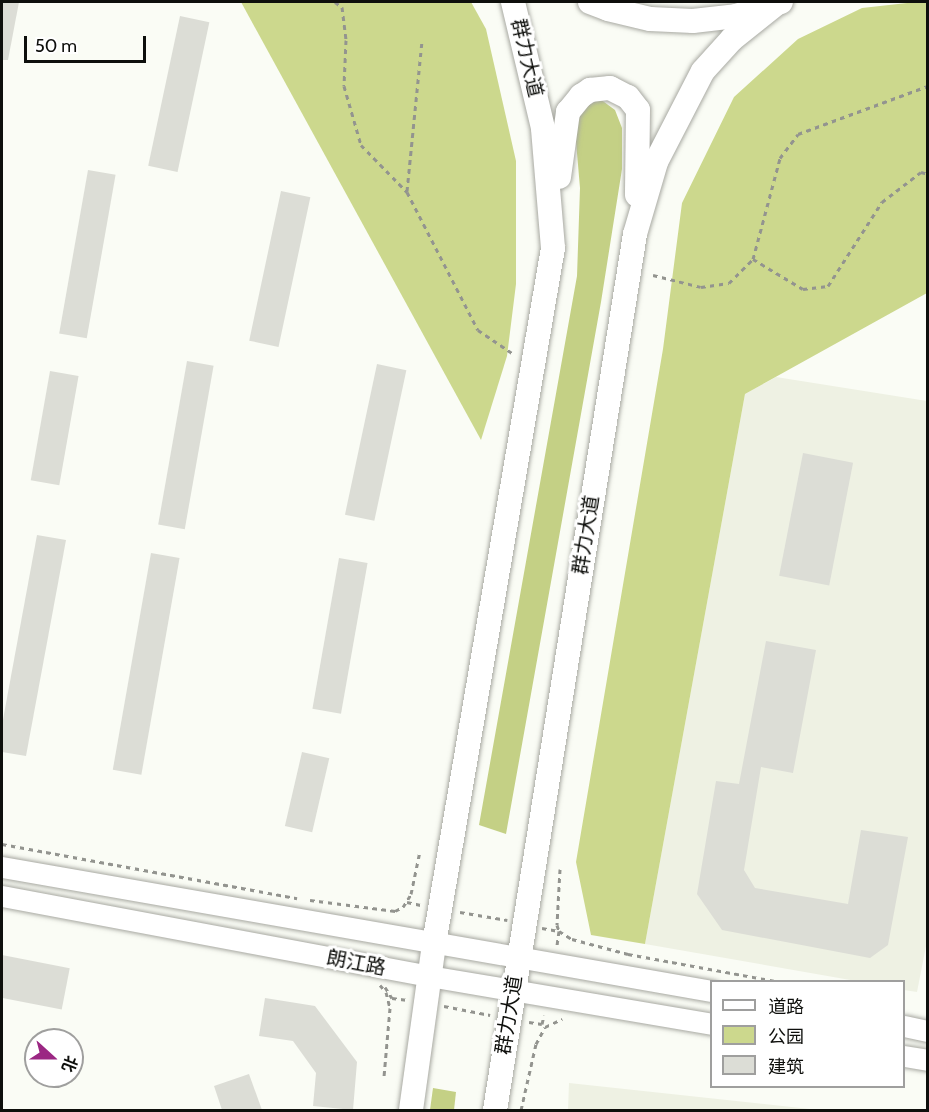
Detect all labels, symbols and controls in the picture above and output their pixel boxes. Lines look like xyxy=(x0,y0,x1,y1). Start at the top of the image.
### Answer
street label: 群力大道 xyxy=(506,16,548,100)
scale bar xyxy=(27,24,148,62)
text: 50 m xyxy=(35,35,77,57)
street label: 群力大道 xyxy=(568,494,604,576)
street label: 朗江路 xyxy=(324,945,388,981)
street label: 群力大道 xyxy=(491,974,527,1056)
legend xyxy=(710,980,905,1088)
text: 道路 xyxy=(768,996,804,1018)
text: 公园 xyxy=(768,1026,804,1048)
north arrow xyxy=(24,1028,84,1088)
text: 北 xyxy=(58,1053,81,1075)
text: 建筑 xyxy=(768,1056,804,1078)

